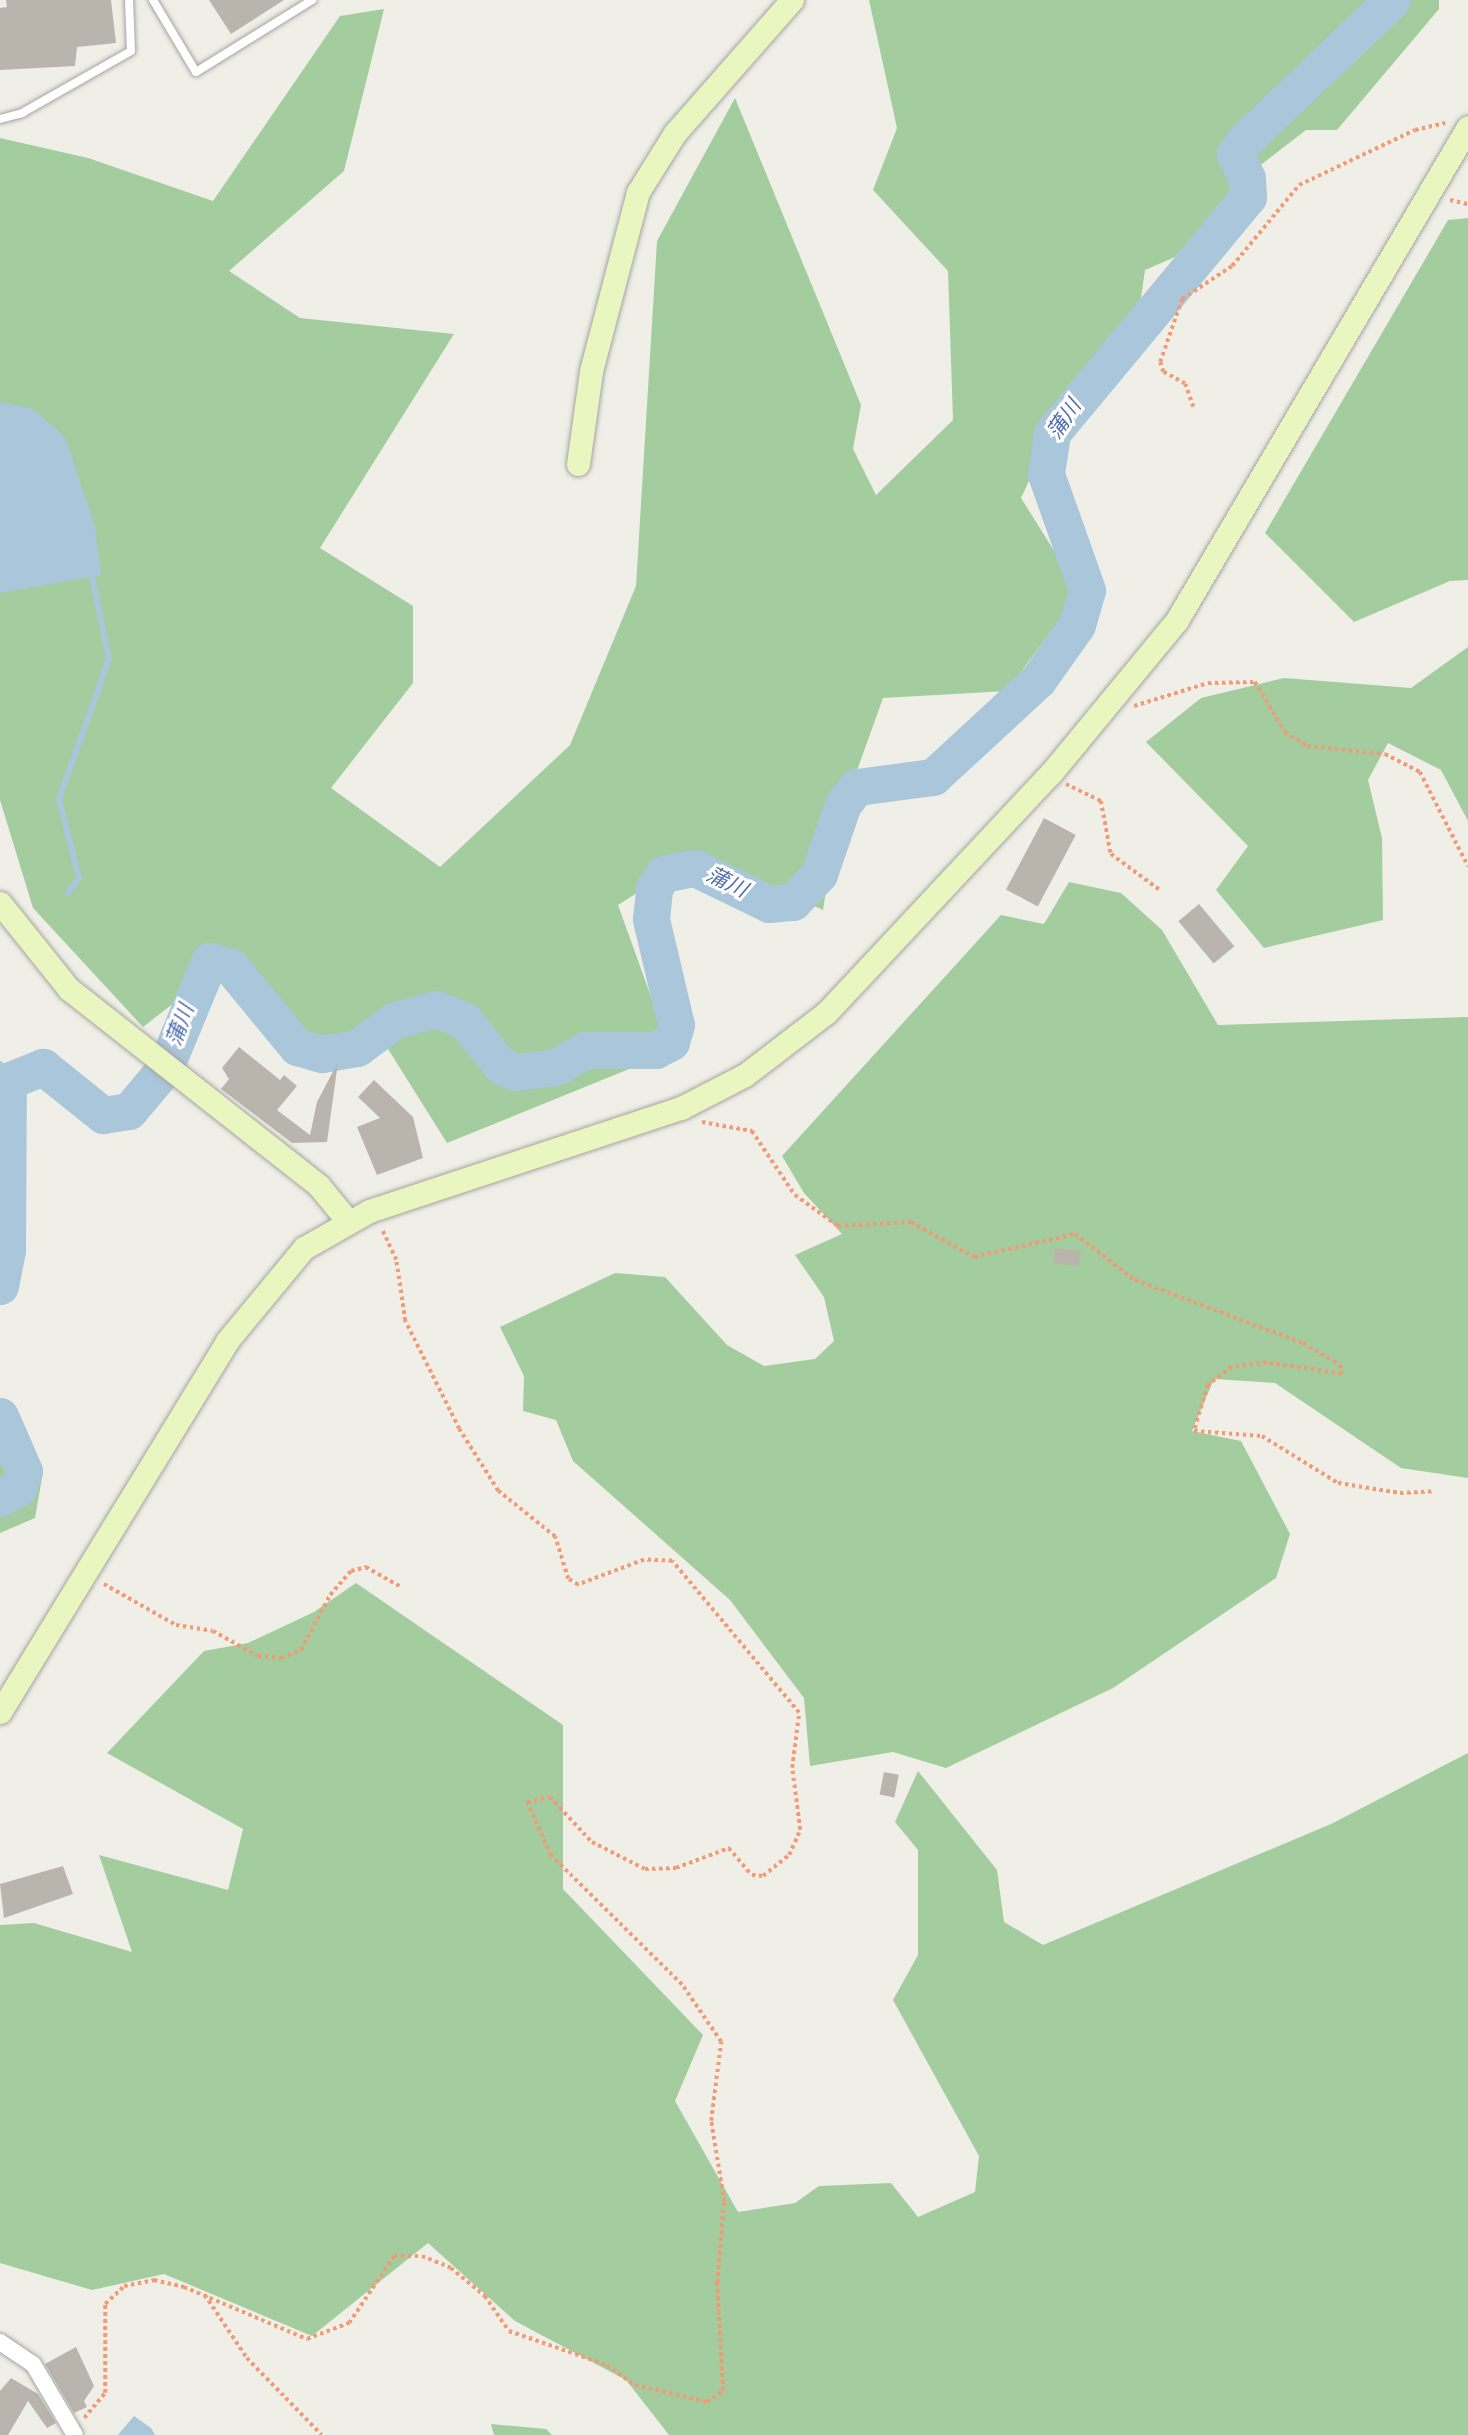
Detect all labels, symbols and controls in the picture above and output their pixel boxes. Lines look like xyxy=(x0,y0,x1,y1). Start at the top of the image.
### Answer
water label: 蒲川 xyxy=(1042,395,1086,443)
water label: 蒲川 xyxy=(703,861,751,903)
water label: 蒲川 xyxy=(161,1001,199,1049)

